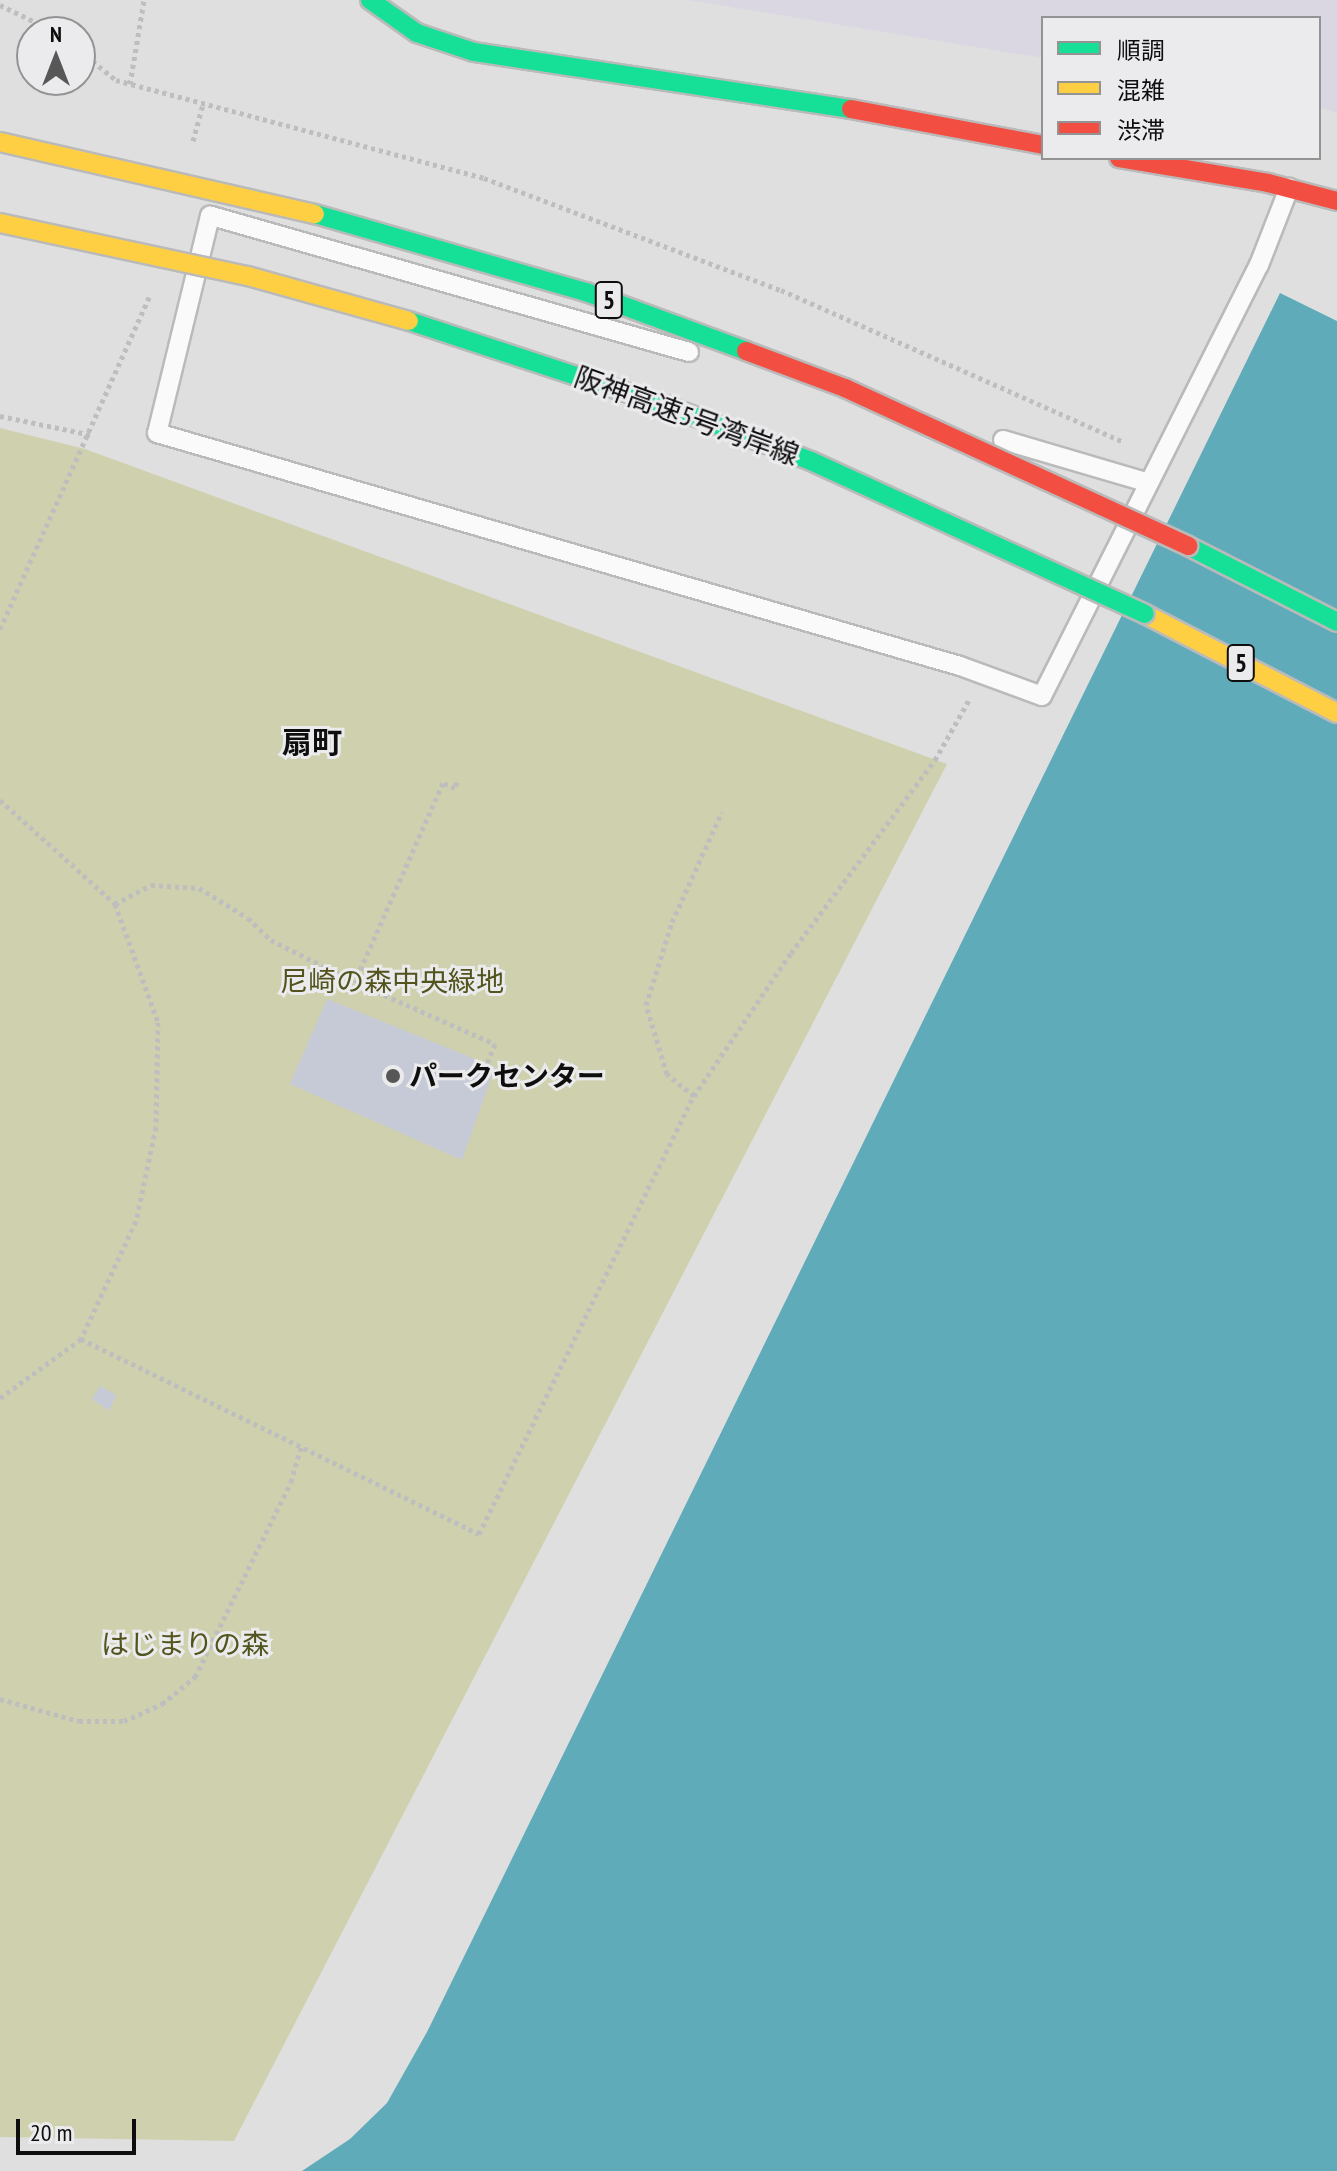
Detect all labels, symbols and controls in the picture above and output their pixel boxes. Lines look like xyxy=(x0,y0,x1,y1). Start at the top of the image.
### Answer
north arrow xyxy=(16,16,96,96)
legend xyxy=(1041,16,1321,160)
text: N xyxy=(50,20,62,48)
text: 順調 xyxy=(1117,35,1165,66)
text: 混雑 xyxy=(1117,75,1165,106)
text: 渋滞 xyxy=(1117,115,1165,146)
road number: 5 xyxy=(593,278,625,322)
street label: 阪神高速5号湾岸線 xyxy=(570,360,804,472)
road number: 5 xyxy=(1225,641,1257,685)
district label: 扇町 xyxy=(282,724,342,760)
park label: 尼崎の森中央緑地 xyxy=(280,964,504,998)
place label: パークセンター xyxy=(409,1059,605,1093)
marker: パークセンター xyxy=(384,1067,402,1085)
park label: はじまりの森 xyxy=(101,1627,269,1661)
scale bar xyxy=(20,2103,140,2153)
text: 20 m xyxy=(30,2117,72,2148)

